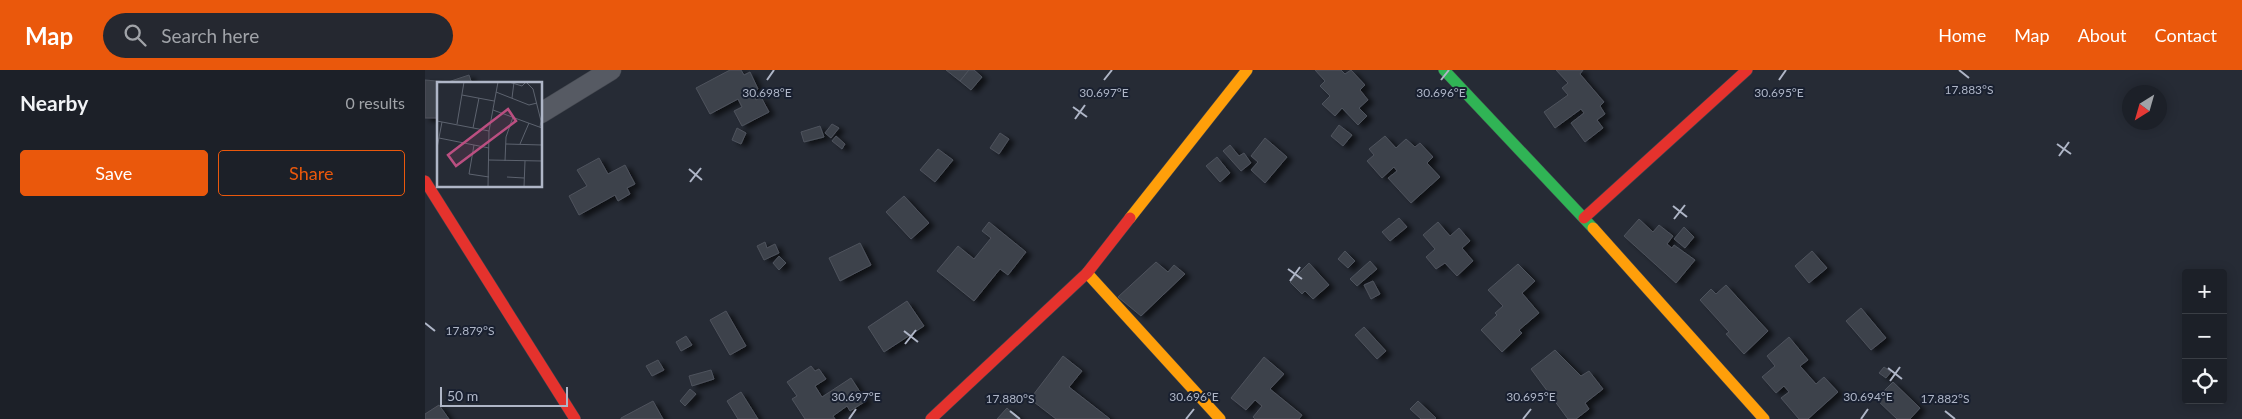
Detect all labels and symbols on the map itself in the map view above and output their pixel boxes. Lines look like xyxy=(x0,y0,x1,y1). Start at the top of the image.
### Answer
inset map xyxy=(437,82,543,188)
text: 17.883°S xyxy=(1944,82,1994,97)
text: 30.698°E xyxy=(742,85,792,100)
text: 30.697°E xyxy=(1079,85,1129,100)
text: 30.696°E xyxy=(1416,85,1466,100)
text: 30.695°E xyxy=(1754,85,1804,100)
north arrow xyxy=(2122,85,2167,130)
text: 17.879°S xyxy=(445,323,495,338)
scale bar xyxy=(440,384,567,407)
text: 30.697°E xyxy=(831,389,881,404)
text: 30.696°E xyxy=(1169,389,1219,404)
text: 30.695°E xyxy=(1506,389,1556,404)
text: 30.694°E xyxy=(1843,389,1893,404)
text: 17.880°S xyxy=(985,391,1035,406)
text: 17.882°S xyxy=(1920,391,1970,406)

